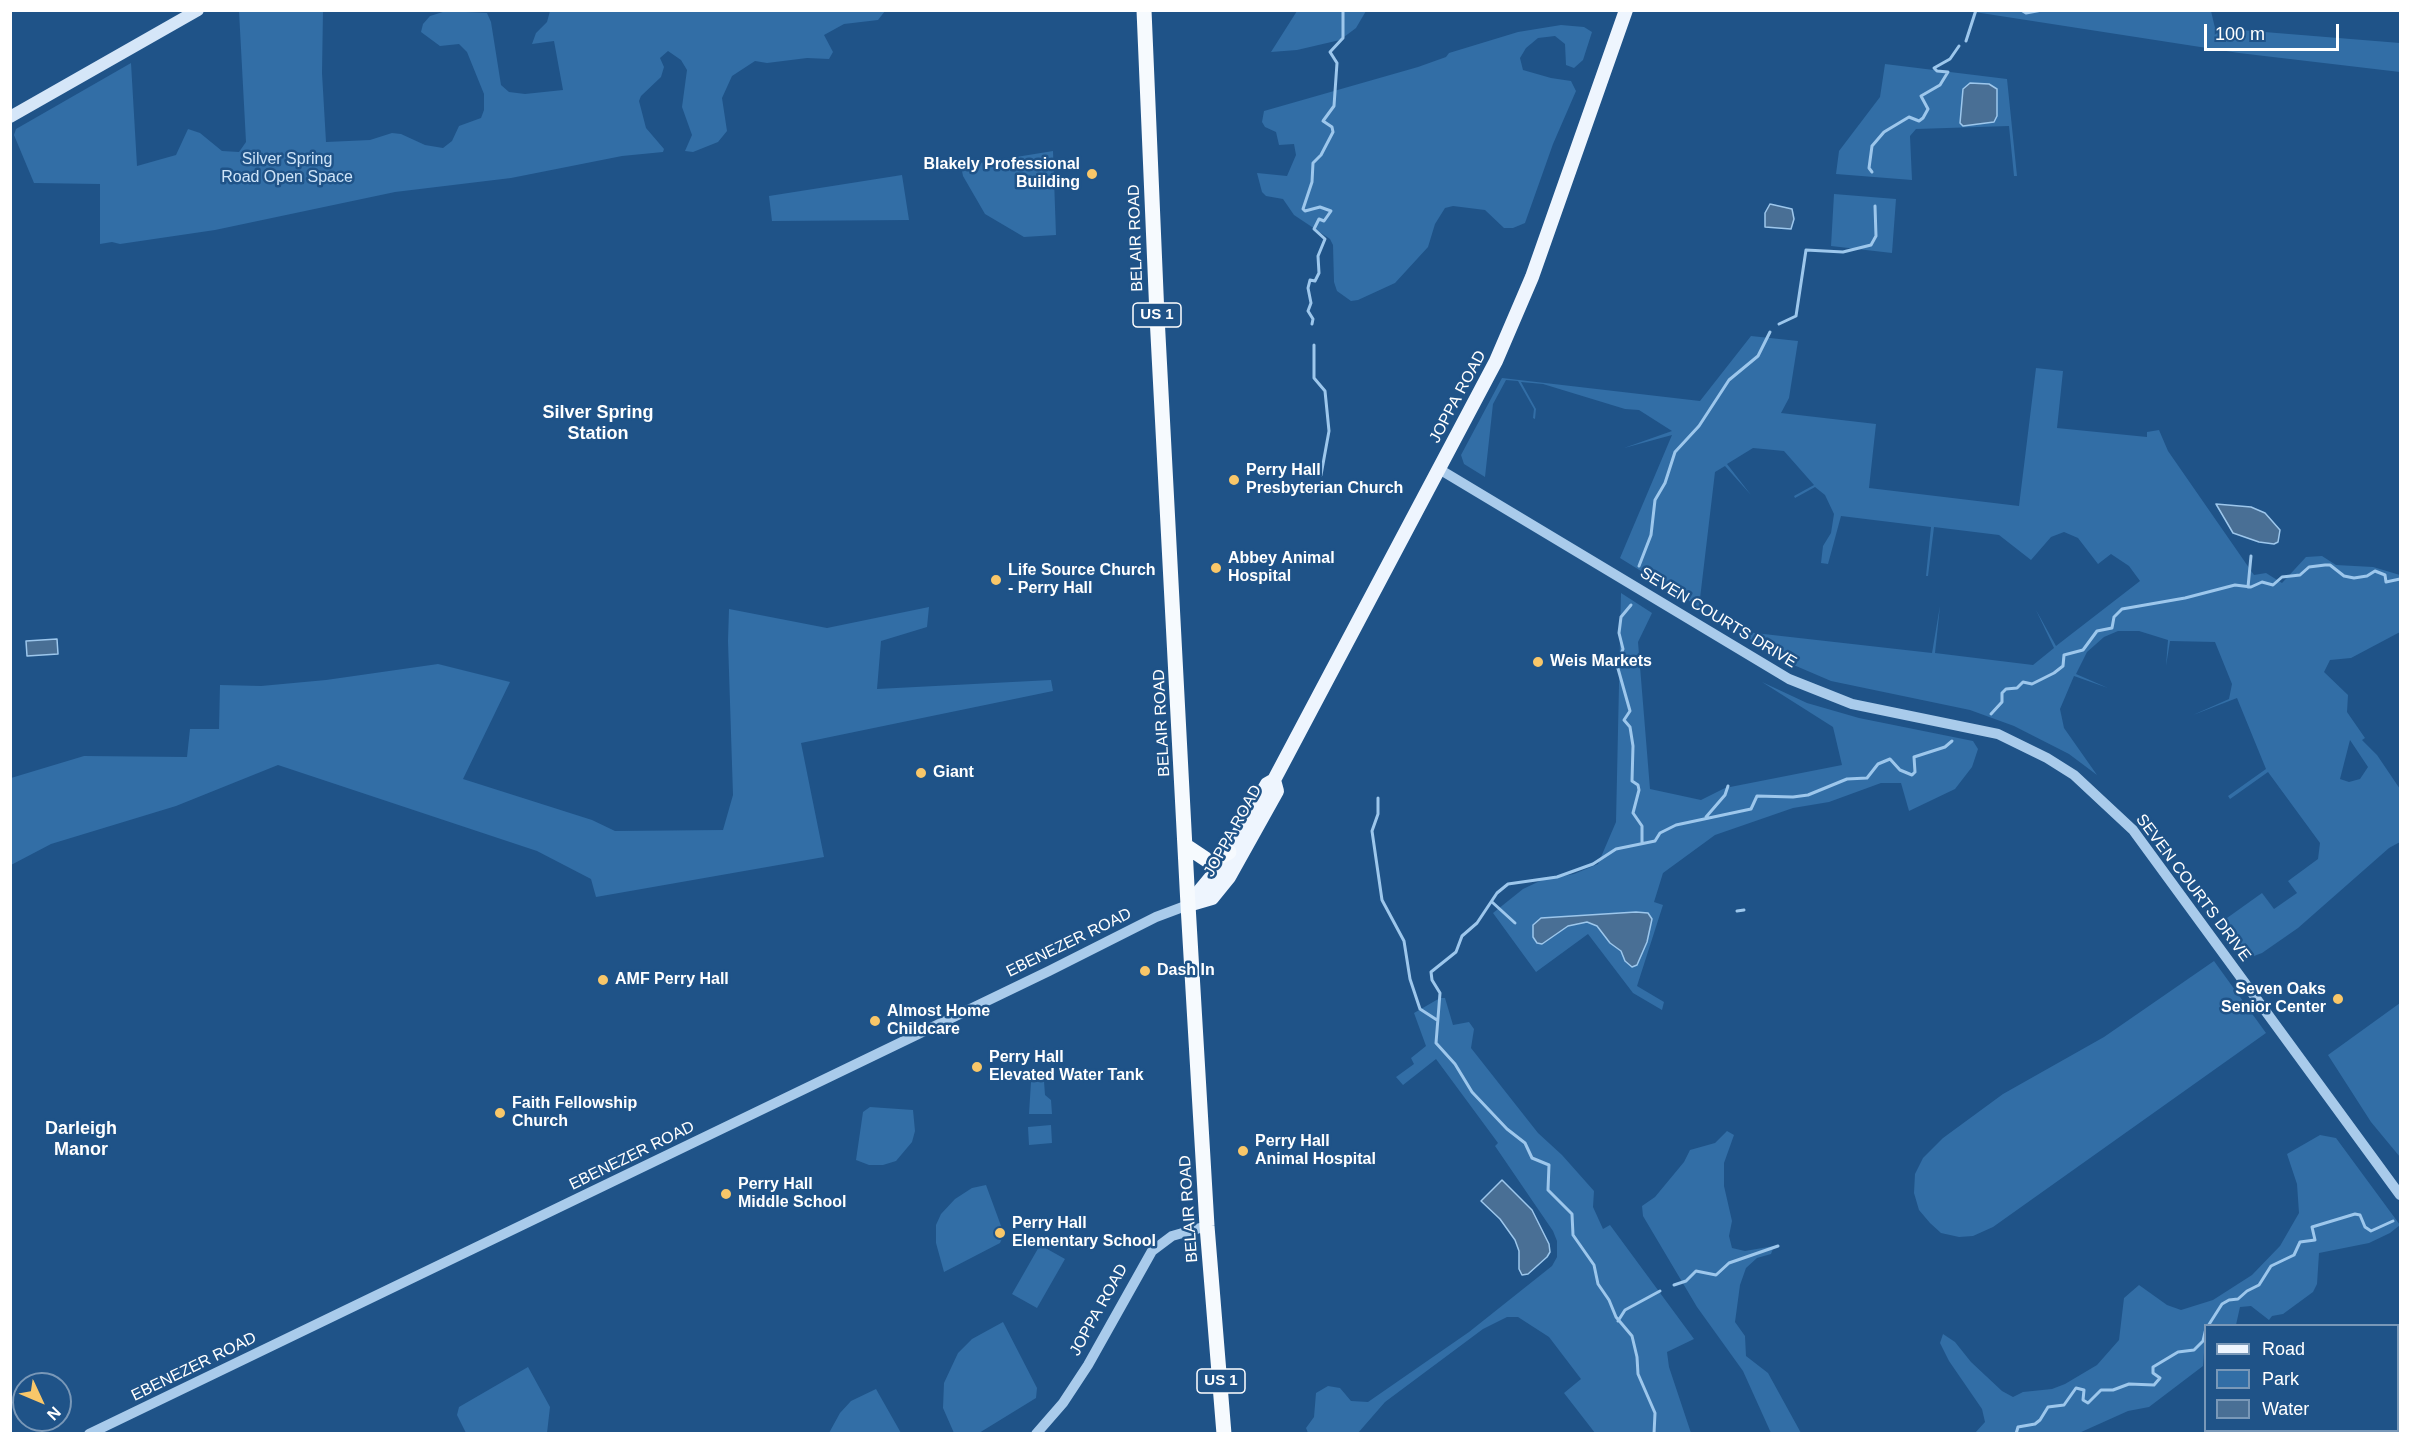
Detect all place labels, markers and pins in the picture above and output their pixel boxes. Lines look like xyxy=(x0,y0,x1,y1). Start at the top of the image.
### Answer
place label: Blakely Professional Building xyxy=(923,155,1080,193)
marker: Blakely Professional Building xyxy=(1085,167,1099,181)
place label: Perry Hall Presbyterian Church xyxy=(1246,461,1403,499)
marker: Perry Hall Presbyterian Church xyxy=(1227,473,1241,487)
place label: Abbey Animal Hospital xyxy=(1228,549,1335,587)
place label: Life Source Church - Perry Hall xyxy=(1008,561,1156,599)
marker: Abbey Animal Hospital xyxy=(1209,561,1223,575)
marker: Life Source Church - Perry Hall xyxy=(989,573,1003,587)
place label: Weis Markets xyxy=(1550,652,1652,672)
marker: Weis Markets xyxy=(1531,655,1545,669)
place label: Giant xyxy=(933,763,974,783)
marker: Giant xyxy=(914,766,928,780)
place label: Dash In xyxy=(1157,961,1215,981)
marker: Dash In xyxy=(1138,964,1152,978)
place label: AMF Perry Hall xyxy=(615,970,729,990)
marker: AMF Perry Hall xyxy=(596,973,610,987)
place label: Seven Oaks Senior Center xyxy=(2221,980,2326,1018)
marker: Seven Oaks Senior Center xyxy=(2331,992,2345,1006)
place label: Almost Home Childcare xyxy=(887,1002,990,1040)
marker: Almost Home Childcare xyxy=(868,1014,882,1028)
place label: Perry Hall Elevated Water Tank xyxy=(989,1048,1144,1086)
marker: Perry Hall Elevated Water Tank xyxy=(970,1060,984,1074)
place label: Faith Fellowship Church xyxy=(512,1094,637,1132)
marker: Faith Fellowship Church xyxy=(493,1106,507,1120)
place label: Perry Hall Animal Hospital xyxy=(1255,1132,1376,1170)
marker: Perry Hall Animal Hospital xyxy=(1236,1144,1250,1158)
place label: Perry Hall Middle School xyxy=(738,1175,846,1213)
marker: Perry Hall Middle School xyxy=(719,1187,733,1201)
place label: Perry Hall Elementary School xyxy=(1012,1214,1156,1252)
marker: Perry Hall Elementary School xyxy=(993,1226,1007,1240)

